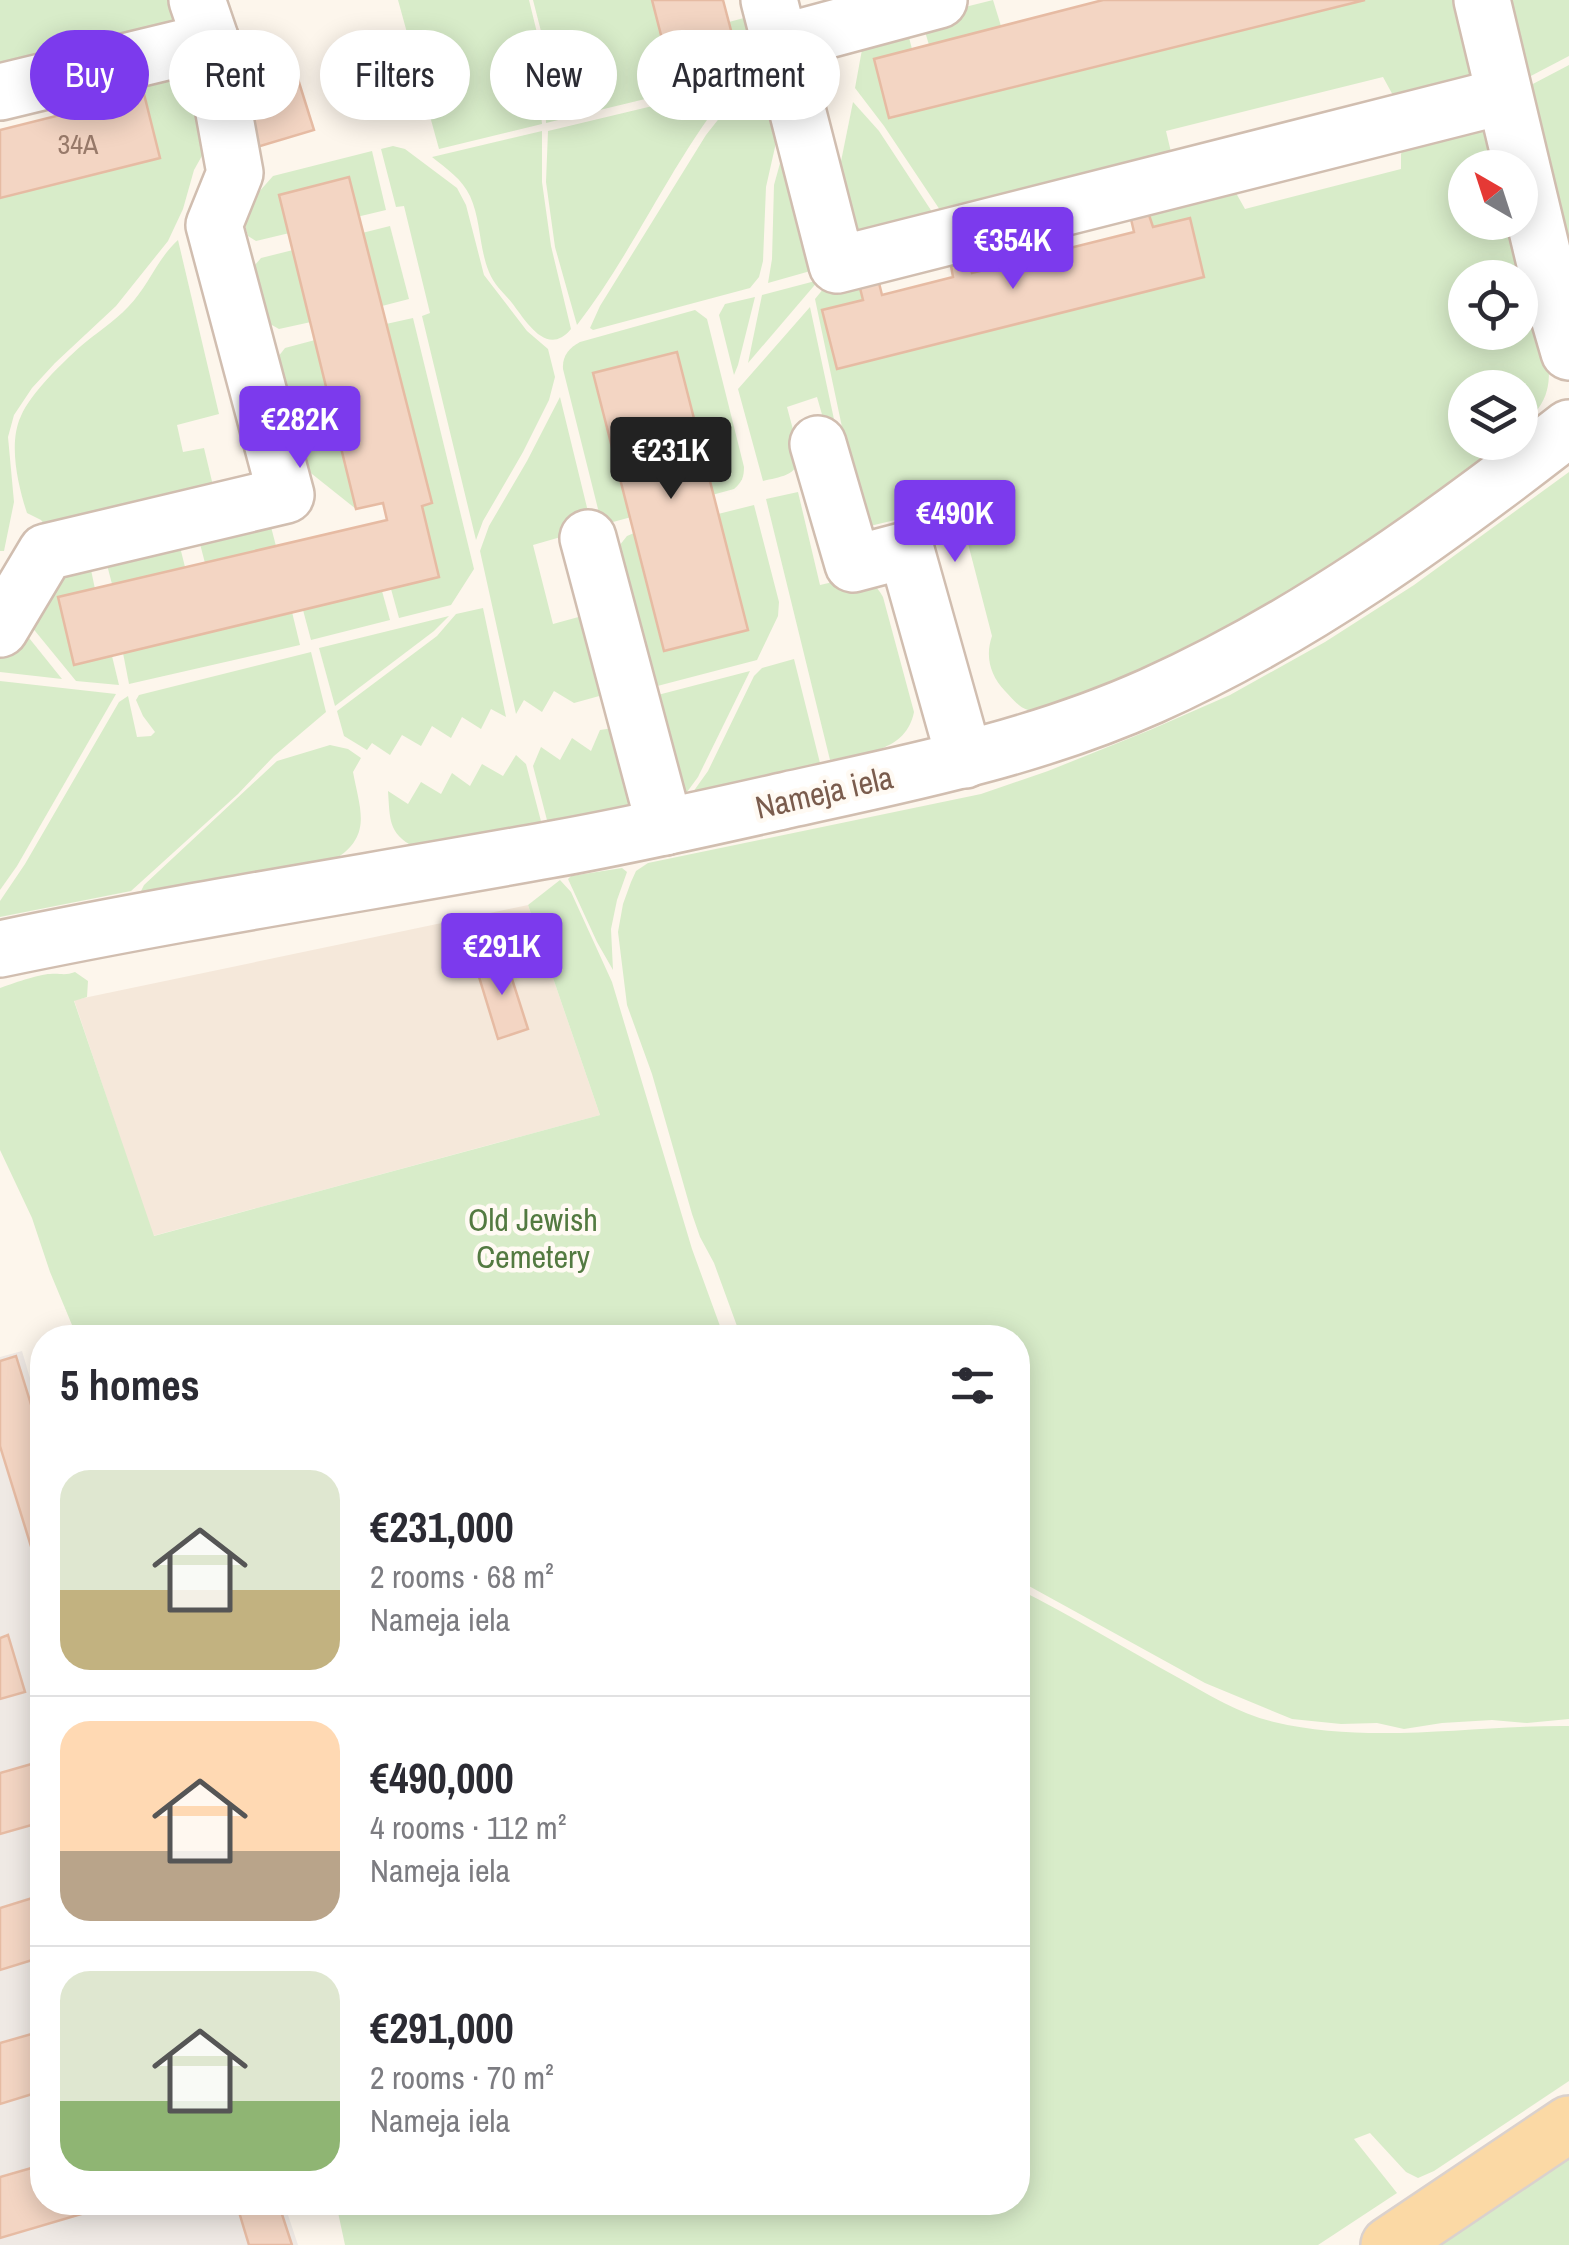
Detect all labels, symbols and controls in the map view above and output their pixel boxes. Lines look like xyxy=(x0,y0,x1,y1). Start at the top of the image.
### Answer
chip: Buy xyxy=(30,30,149,120)
chip: Rent xyxy=(169,30,300,120)
chip: Filters xyxy=(320,30,470,120)
chip: New xyxy=(490,30,617,120)
chip: Apartment xyxy=(637,30,840,120)
house number: 34A xyxy=(58,125,99,163)
north arrow xyxy=(1448,150,1538,240)
map controls xyxy=(1448,150,1538,460)
pin: €354K xyxy=(943,207,1083,292)
text: €354K xyxy=(974,218,1052,261)
button: locate xyxy=(1448,260,1538,350)
button: layers xyxy=(1448,370,1538,460)
pin: €282K xyxy=(230,386,370,471)
text: €282K xyxy=(261,397,339,440)
pin: €231K xyxy=(601,417,741,502)
text: €231K xyxy=(632,428,710,471)
pin: €490K xyxy=(885,480,1025,565)
text: €490K xyxy=(916,491,994,534)
street label: Nameja iela xyxy=(751,755,897,829)
pin: €291K xyxy=(432,913,572,998)
text: €291K xyxy=(463,924,541,967)
park label: Old Jewish Cemetery xyxy=(468,1198,598,1278)
text: 5 homes xyxy=(60,1357,200,1413)
icon: filters xyxy=(945,1358,1000,1413)
text: €231,000 xyxy=(370,1499,514,1555)
icon: home xyxy=(140,1510,260,1630)
text: 2 rooms · 68 m² xyxy=(370,1555,554,1598)
text: Nameja iela xyxy=(370,1598,510,1641)
text: €490,000 xyxy=(370,1750,514,1806)
icon: home xyxy=(140,1761,260,1881)
text: 4 rooms · 112 m² xyxy=(370,1806,566,1849)
text: Nameja iela xyxy=(370,1849,510,1892)
text: €291,000 xyxy=(370,2000,514,2056)
icon: home xyxy=(140,2011,260,2131)
text: 2 rooms · 70 m² xyxy=(370,2056,554,2099)
text: Nameja iela xyxy=(370,2099,510,2142)

